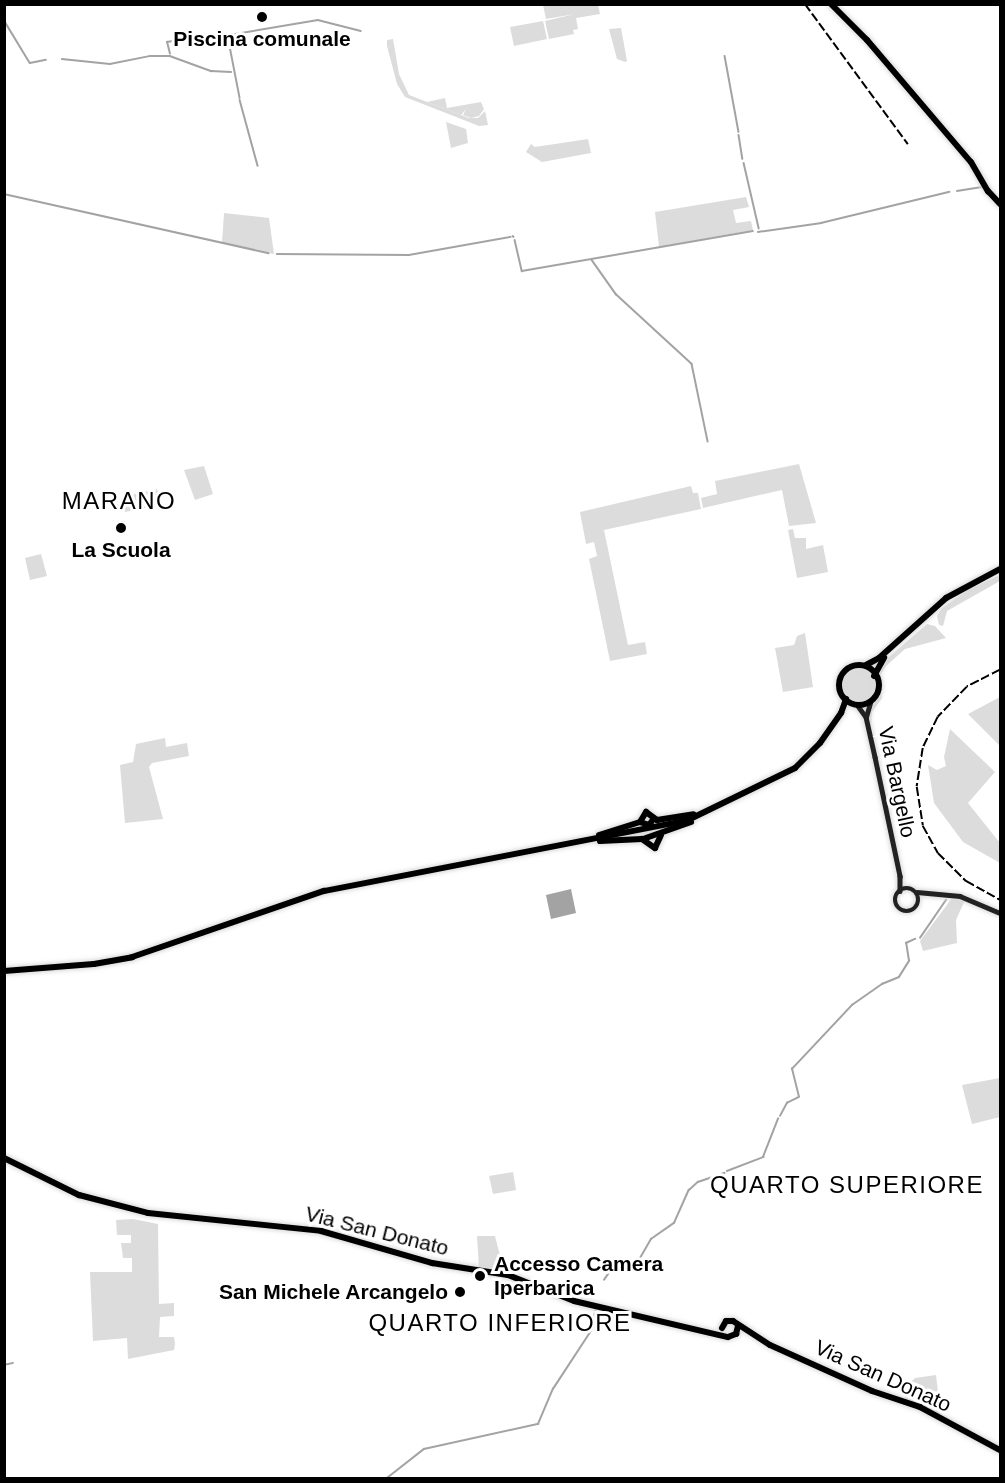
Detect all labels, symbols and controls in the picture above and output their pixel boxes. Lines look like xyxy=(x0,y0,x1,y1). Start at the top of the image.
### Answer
marker: Piscina comunale xyxy=(255,10,269,24)
place label: Piscina comunale xyxy=(173,26,351,52)
district label: MARANO xyxy=(62,487,176,515)
marker: La Scuola xyxy=(114,521,128,535)
place label: La Scuola xyxy=(71,537,171,563)
street label: Via Bargello xyxy=(873,724,921,840)
district label: QUARTO SUPERIORE xyxy=(710,1171,984,1199)
street label: Via San Donato xyxy=(303,1201,451,1261)
place label: Accesso Camera Iperbarica xyxy=(494,1251,663,1301)
marker: Accesso Camera Iperbarica xyxy=(471,1267,489,1285)
place label: San Michele Arcangelo xyxy=(218,1279,448,1305)
marker: San Michele Arcangelo xyxy=(453,1285,467,1299)
district label: QUARTO INFERIORE xyxy=(368,1309,632,1337)
street label: Via San Donato xyxy=(811,1335,955,1417)

